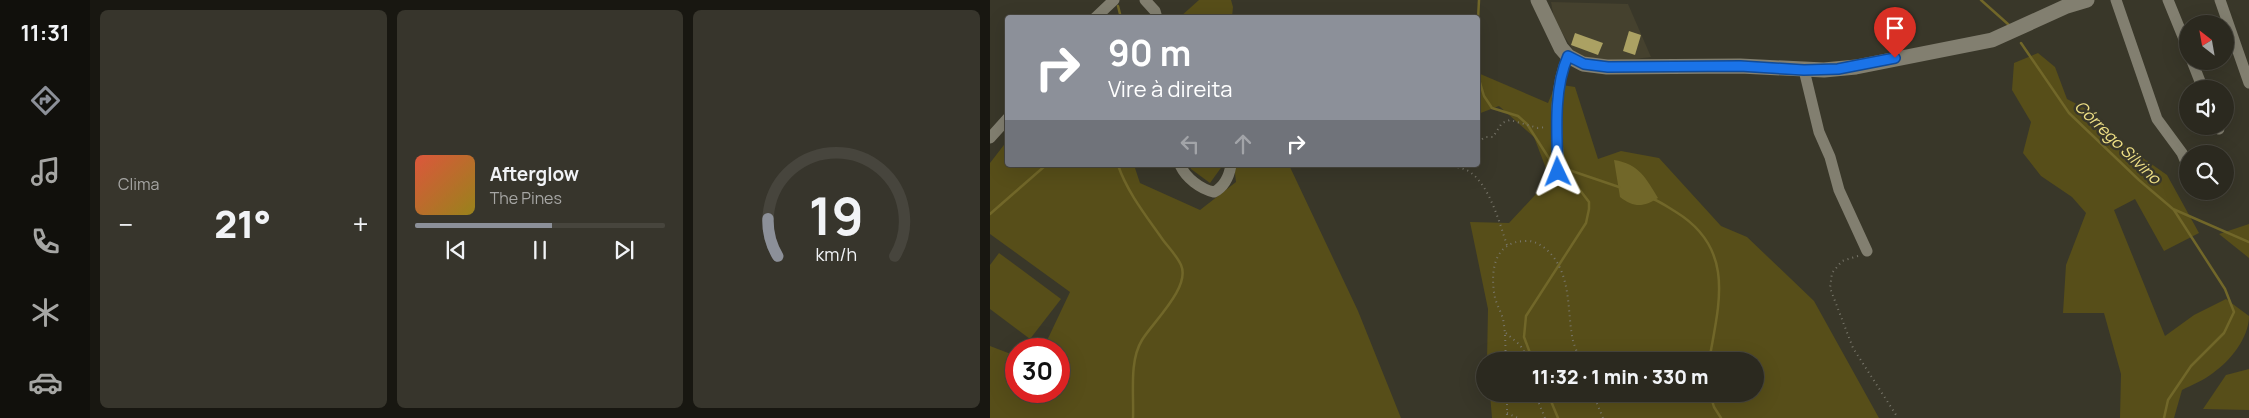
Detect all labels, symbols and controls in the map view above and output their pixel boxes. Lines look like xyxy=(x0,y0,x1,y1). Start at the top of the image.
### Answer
pin xyxy=(1874,7,1916,58)
icon: arrive xyxy=(1881,14,1909,42)
north arrow xyxy=(2179,15,2234,70)
map controls xyxy=(2179,15,2234,200)
text: 11:31 xyxy=(20,18,70,48)
text: 90 m xyxy=(1108,29,1191,77)
icon: right xyxy=(1025,35,1090,100)
text: Vire à direita xyxy=(1108,74,1232,104)
button: sound xyxy=(2179,80,2234,135)
icon: directions xyxy=(28,83,63,118)
water label: Córrego Silvino xyxy=(2070,95,2167,190)
icon: left xyxy=(1176,130,1204,158)
icon: ahead xyxy=(1229,130,1257,158)
icon: right xyxy=(1282,130,1310,158)
position arrow xyxy=(1531,145,1583,197)
button: search xyxy=(2179,145,2234,200)
icon: music xyxy=(28,154,63,189)
text: Afterglow xyxy=(490,161,579,187)
text: Clima xyxy=(118,173,159,195)
text: 19 xyxy=(809,180,864,251)
text: The Pines xyxy=(490,187,562,209)
text: 21° xyxy=(214,197,271,249)
text: − xyxy=(118,205,133,243)
text: + xyxy=(353,205,369,243)
icon: phone xyxy=(28,224,63,259)
icon: previous xyxy=(442,236,470,264)
icon: pause xyxy=(526,236,554,264)
icon: next xyxy=(610,236,638,264)
text: km/h xyxy=(816,242,857,266)
icon: climate xyxy=(28,295,63,330)
speed limit sign: 30 xyxy=(1005,338,1070,403)
text: 11:32 · 1 min · 330 m xyxy=(1532,364,1708,390)
icon: car xyxy=(28,365,63,400)

